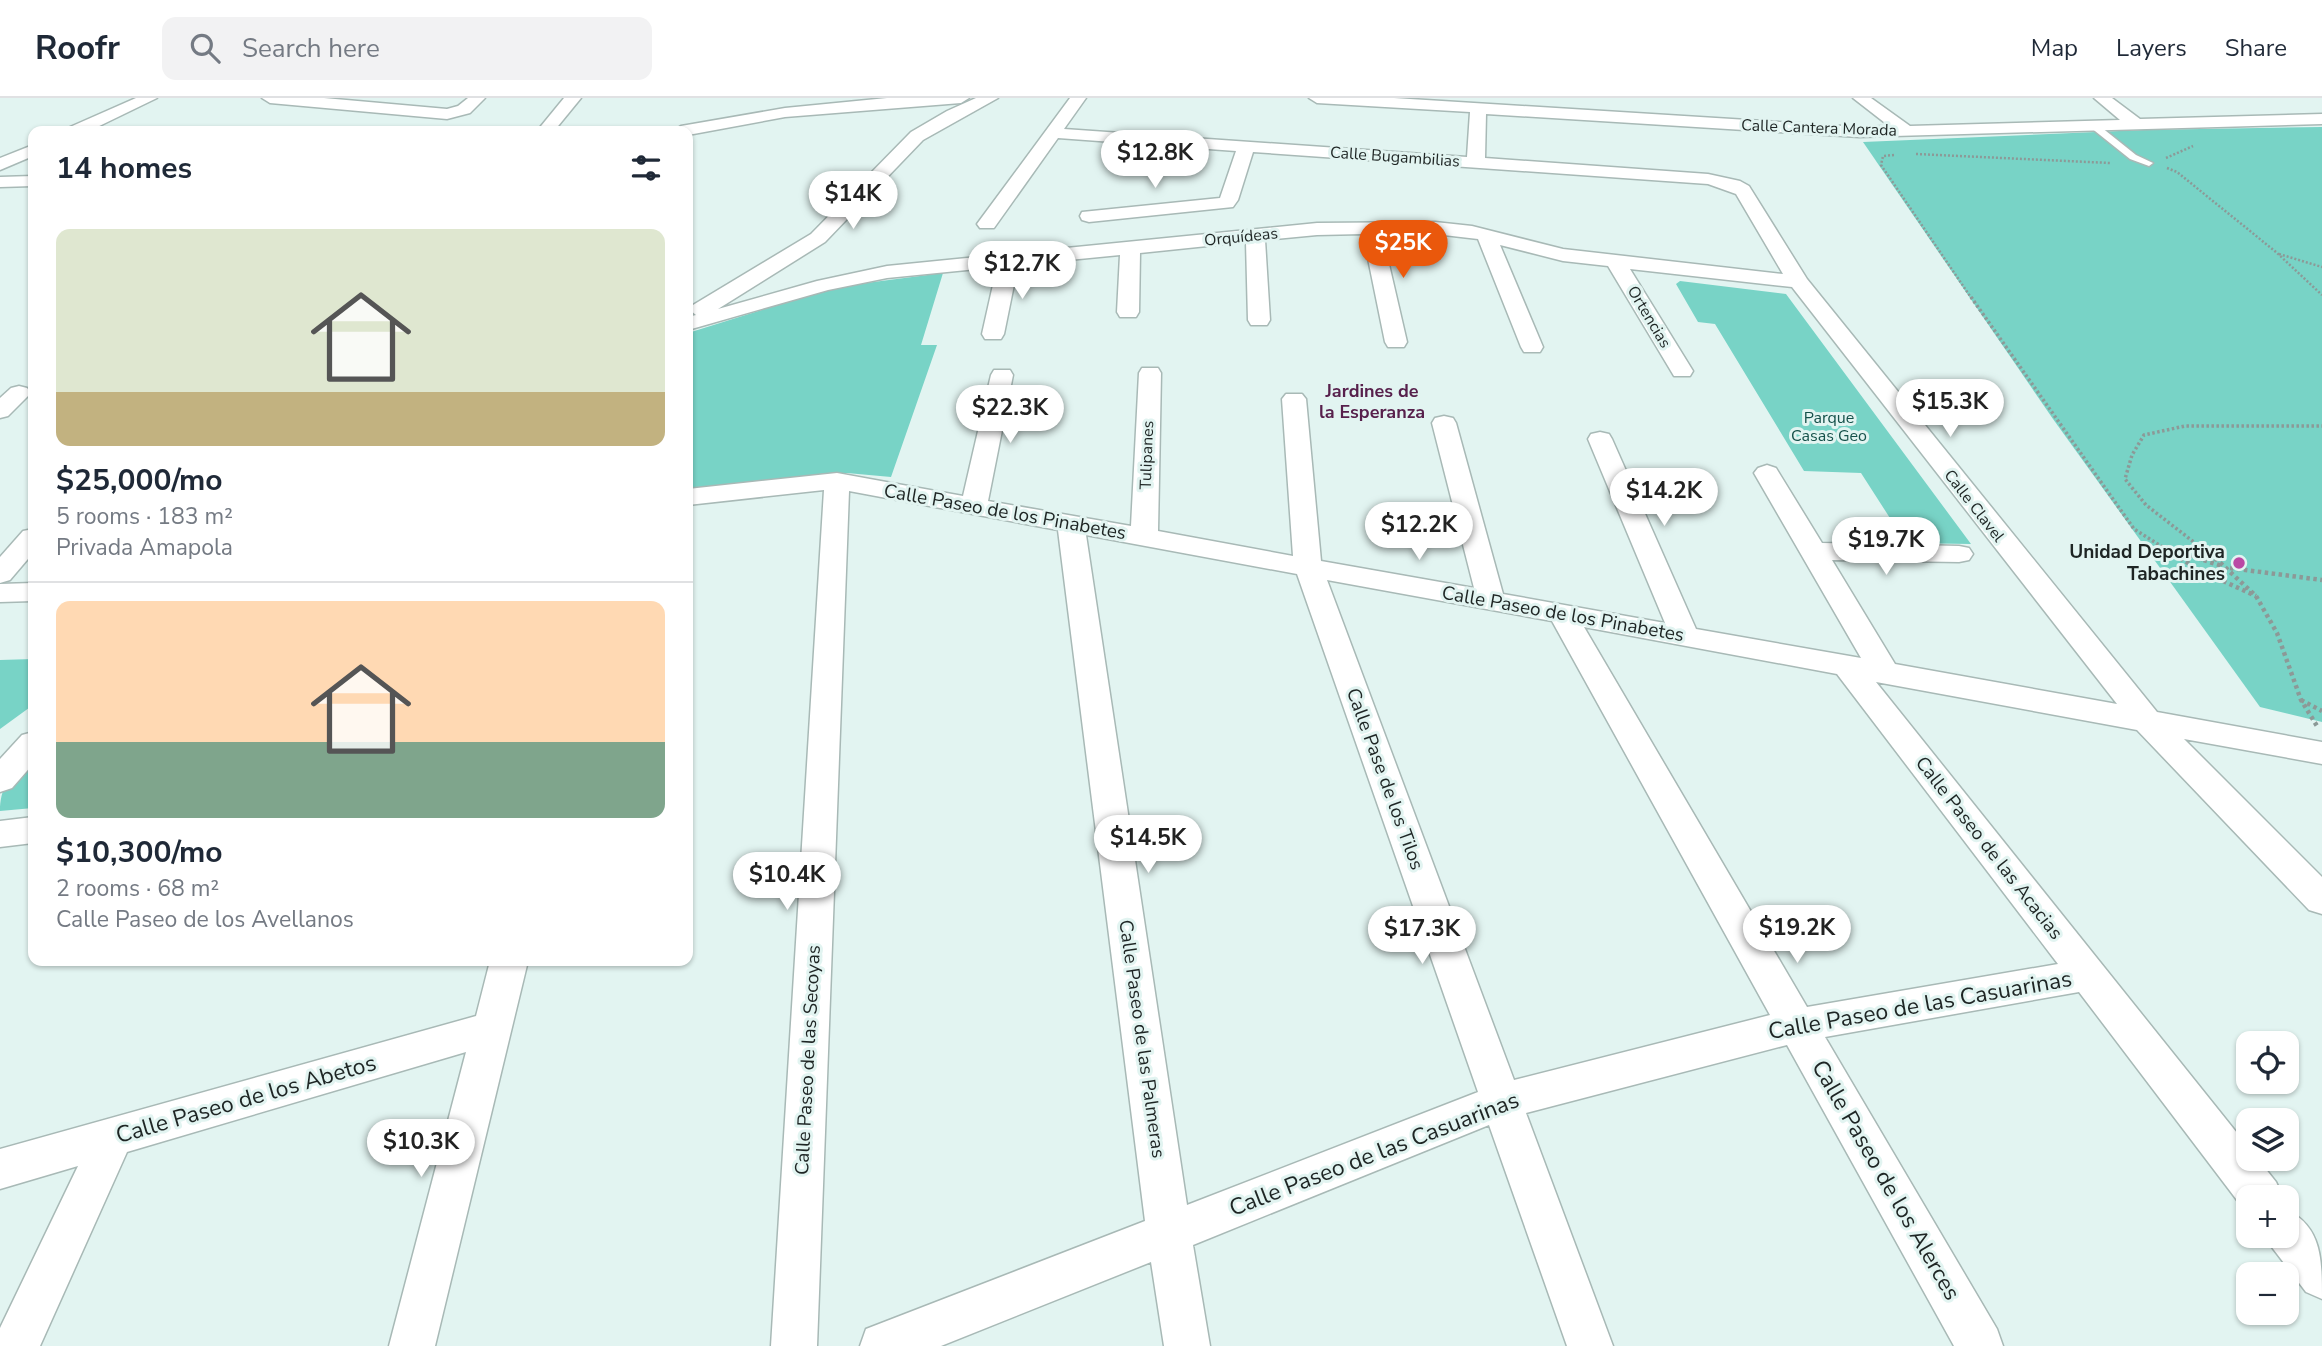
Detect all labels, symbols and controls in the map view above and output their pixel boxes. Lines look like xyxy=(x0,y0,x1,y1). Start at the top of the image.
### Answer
search box xyxy=(162,17,652,80)
text: Roofr xyxy=(35,26,120,71)
icon: search xyxy=(186,29,224,67)
text: Search here xyxy=(242,31,380,66)
text: Map xyxy=(2031,32,2078,64)
text: Layers xyxy=(2116,32,2187,64)
text: Share xyxy=(2225,32,2287,64)
street label: Calle Cantera Morada xyxy=(1741,114,1897,142)
pin: $12.8K xyxy=(1098,130,1212,190)
text: $12.8K xyxy=(1117,137,1193,168)
street label: Calle Bugambilias xyxy=(1329,141,1461,173)
text: 14 homes xyxy=(56,148,192,189)
icon: filters xyxy=(627,149,665,187)
pin: $14K xyxy=(812,172,894,231)
text: $14K xyxy=(825,178,881,209)
pin: $25K xyxy=(1362,220,1444,280)
street label: Orquídeas xyxy=(1203,222,1279,252)
text: $25K xyxy=(1375,227,1431,258)
pin: $12.7K xyxy=(965,242,1079,301)
text: $12.7K xyxy=(984,248,1060,279)
icon: home xyxy=(298,274,424,400)
street label: Ortencias xyxy=(1622,282,1676,352)
district label: Jardines de la Esperanza xyxy=(1319,379,1425,424)
pin: $15.3K xyxy=(1893,380,2007,439)
pin: $22.3K xyxy=(953,386,1067,445)
text: $15.3K xyxy=(1912,386,1988,417)
text: $22.3K xyxy=(972,392,1048,423)
park label: Parque Casas Geo xyxy=(1791,407,1867,447)
street label: Tulipanes xyxy=(1135,420,1159,490)
text: $25,000/mo xyxy=(56,460,223,501)
street label: Calle Clavel xyxy=(1939,465,2009,547)
pin: $14.2K xyxy=(1607,468,1721,528)
text: $14.2K xyxy=(1626,475,1702,506)
street label: Calle Paseo de los Pinabetes xyxy=(882,478,1128,546)
text: 5 rooms · 183 m² xyxy=(56,501,233,532)
pin: $12.2K xyxy=(1362,503,1476,562)
text: $12.2K xyxy=(1381,509,1457,540)
pin: $19.7K xyxy=(1829,518,1943,577)
text: $19.7K xyxy=(1848,524,1924,555)
text: Privada Amapola xyxy=(56,532,233,563)
place label: Unidad Deportiva Tabachines xyxy=(2069,539,2225,587)
marker: Unidad Deportiva Tabachines xyxy=(2231,555,2247,571)
street label: Calle Paseo de los Pinabetes xyxy=(1440,580,1686,648)
icon: home xyxy=(298,646,424,772)
street label: Calle Pase de los Tilos xyxy=(1340,684,1430,874)
street label: Calle Paseo de las Acacias xyxy=(1909,751,2069,945)
pin: $14.5K xyxy=(1091,816,1205,875)
text: $14.5K xyxy=(1110,822,1186,853)
text: $10,300/mo xyxy=(56,832,223,873)
pin: $10.4K xyxy=(730,852,844,912)
text: $10.4K xyxy=(749,859,825,890)
text: 2 rooms · 68 m² xyxy=(56,873,219,904)
text: Calle Paseo de los Avellanos xyxy=(56,904,354,935)
pin: $17.3K xyxy=(1365,906,1479,966)
pin: $19.2K xyxy=(1740,906,1854,965)
text: $19.2K xyxy=(1759,912,1835,943)
text: $17.3K xyxy=(1384,913,1460,944)
street label: Calle Paseo de las Palmeras xyxy=(1112,918,1172,1160)
street label: Calle Paseo de las Secoyas xyxy=(789,944,827,1176)
street label: Calle Paseo de las Casuarinas xyxy=(1766,963,2074,1047)
map controls xyxy=(2236,1031,2299,1325)
button: locate xyxy=(2236,1031,2299,1094)
street label: Calle Paseo de los Abetos xyxy=(112,1047,380,1151)
street label: Calle Paseo de los Alerces xyxy=(1804,1054,1968,1306)
street label: Calle Paseo de las Casuarinas xyxy=(1225,1084,1523,1224)
button: layers xyxy=(2236,1108,2299,1171)
pin: $10.3K xyxy=(364,1119,478,1179)
text: $10.3K xyxy=(383,1126,459,1157)
button: + xyxy=(2236,1185,2299,1248)
button: − xyxy=(2236,1262,2299,1325)

